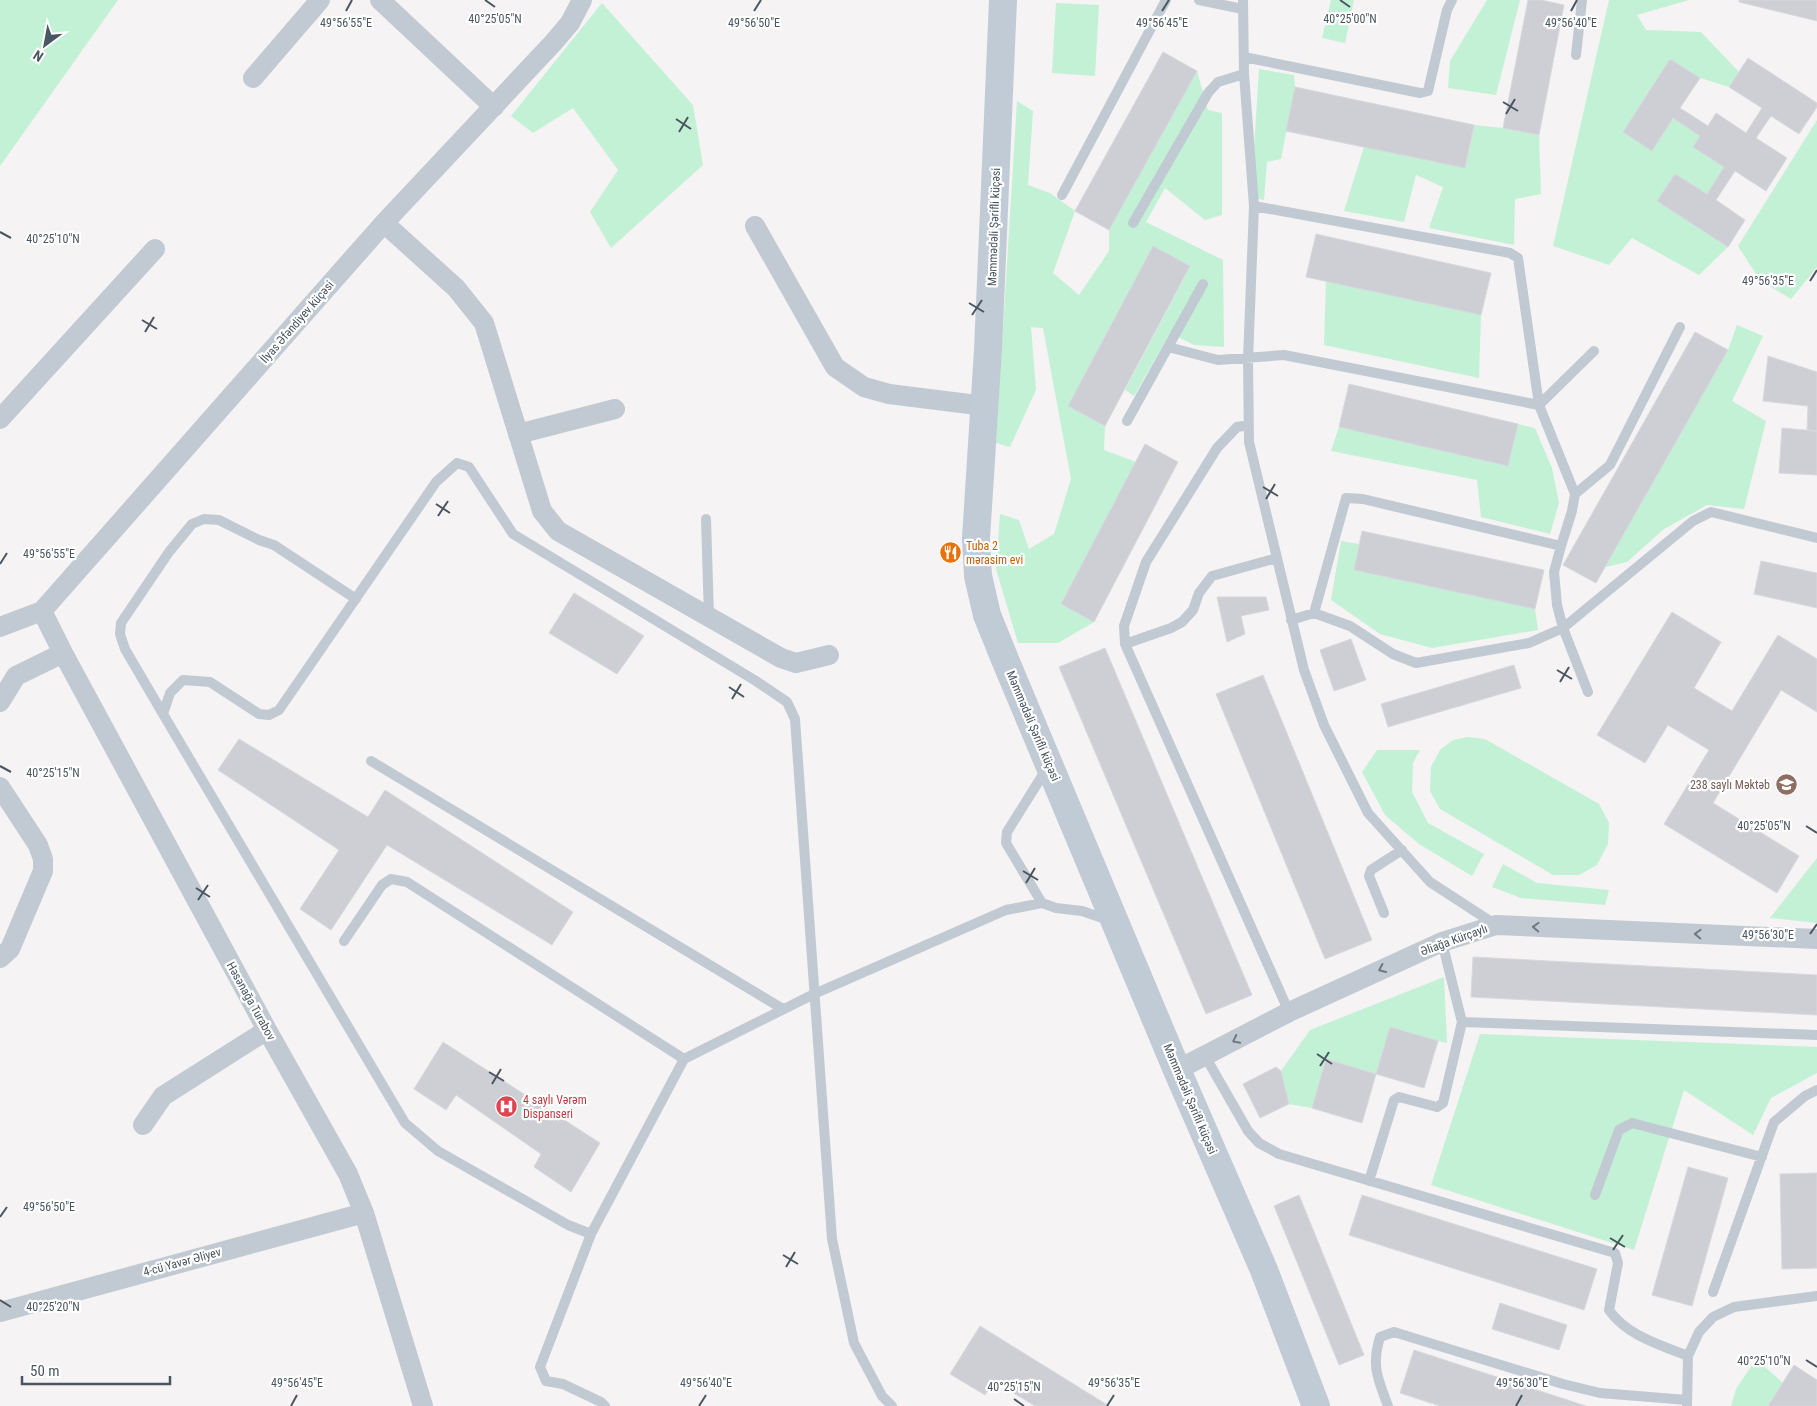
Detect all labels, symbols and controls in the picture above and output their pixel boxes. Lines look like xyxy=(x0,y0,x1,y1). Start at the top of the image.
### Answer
text: 40°25'05"N xyxy=(468,12,522,26)
text: 40°25'00"N xyxy=(1323,12,1377,26)
text: 49°56'55"E xyxy=(320,16,372,30)
text: 49°56'50"E xyxy=(728,16,780,30)
text: 49°56'45"E xyxy=(1136,16,1188,30)
text: 49°56'40"E xyxy=(1545,16,1597,30)
north arrow xyxy=(20,20,70,70)
text: N xyxy=(30,47,46,65)
street label: Məmmədəli Şərifli küçəsi xyxy=(985,168,1003,286)
text: 40°25'10"N xyxy=(26,232,80,246)
text: 49°56'35"E xyxy=(1742,274,1794,288)
street label: İlyas Əfəndiyev küçəsi xyxy=(257,277,337,366)
place label: Tuba 2 mərasim evi xyxy=(966,539,1023,567)
restaurant icon: Tuba 2 mərasim evi xyxy=(938,541,962,565)
text: 49°56'55"E xyxy=(23,547,75,561)
street label: Məmmədəli Şərifli küçəsi xyxy=(1003,669,1063,783)
text: 40°25'15"N xyxy=(26,766,80,780)
school or university icon: 238 saylı Məktəb xyxy=(1774,773,1798,797)
place label: 238 saylı Məktəb xyxy=(1690,778,1770,792)
text: 40°25'05"N xyxy=(1737,819,1791,833)
street label: Əliağa Kürçaylı xyxy=(1419,921,1489,959)
one-way arrow xyxy=(1532,921,1540,932)
one-way arrow xyxy=(1694,928,1702,939)
text: 49°56'30"E xyxy=(1742,928,1794,942)
street label: Həsənağa Turabov xyxy=(224,959,278,1043)
one-way arrow xyxy=(1378,963,1387,974)
one-way arrow xyxy=(1232,1034,1241,1044)
street label: Məmmədəli Şərifli küçəsi xyxy=(1160,1042,1220,1156)
place label: 4 saylı Vərəm Dispanseri xyxy=(523,1093,587,1121)
hospital icon: 4 saylı Vərəm Dispanseri xyxy=(495,1095,519,1119)
text: 49°56'50"E xyxy=(23,1200,75,1214)
street label: 4-cü Yavər Əliyev xyxy=(142,1245,222,1279)
text: 40°25'20"N xyxy=(26,1300,80,1314)
scale bar xyxy=(22,1354,170,1386)
text: 40°25'10"N xyxy=(1737,1354,1791,1368)
text: 50 m xyxy=(30,1362,60,1380)
text: 49°56'45"E xyxy=(271,1376,323,1390)
text: 49°56'40"E xyxy=(680,1376,732,1390)
text: 49°56'35"E xyxy=(1088,1376,1140,1390)
text: 49°56'30"E xyxy=(1496,1376,1548,1390)
text: 40°25'15"N xyxy=(987,1380,1041,1394)

